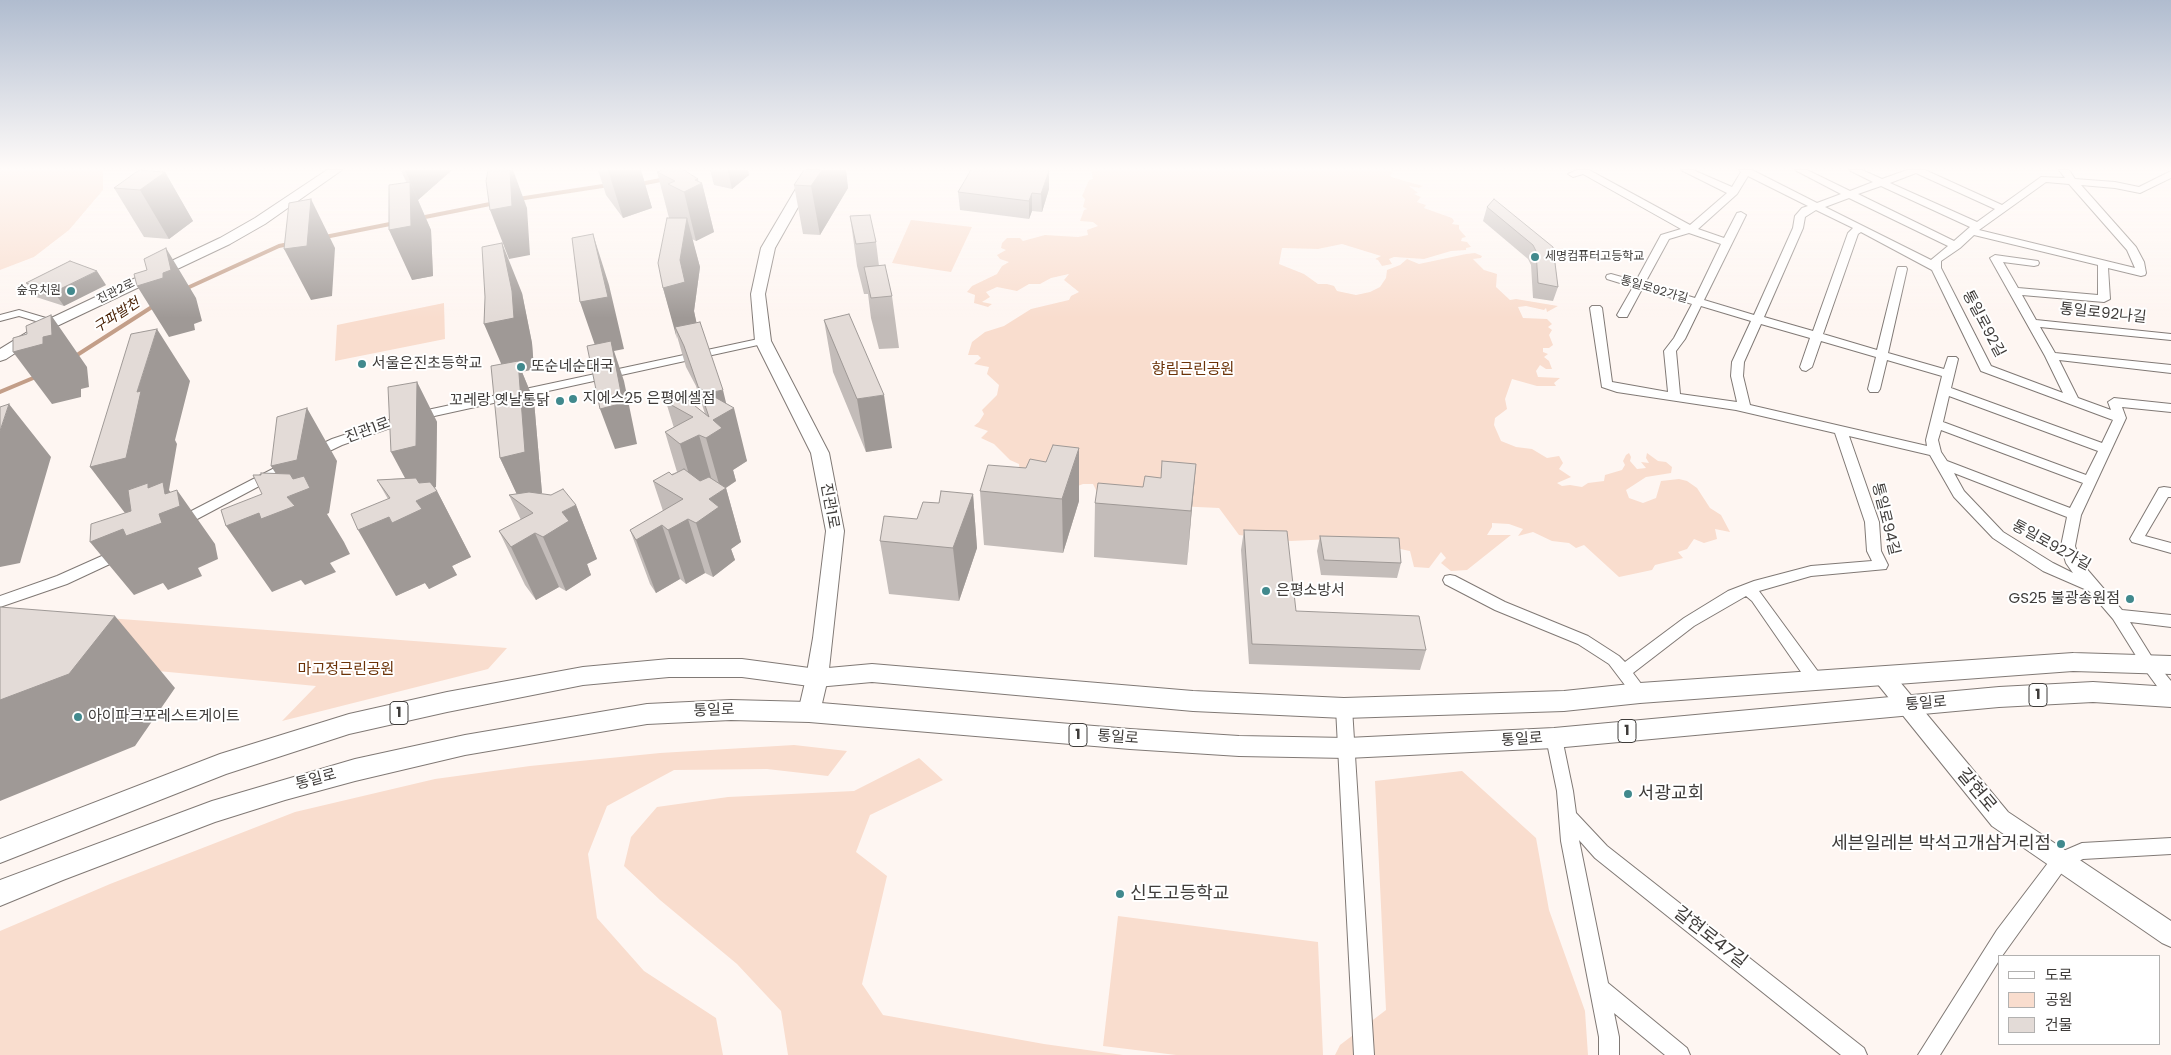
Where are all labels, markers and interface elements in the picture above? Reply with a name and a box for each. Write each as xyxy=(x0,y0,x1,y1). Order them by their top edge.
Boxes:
place label: 세명컴퓨터고등학교 xyxy=(1545,250,1644,264)
marker: 세명컴퓨터고등학교 xyxy=(1529,251,1541,263)
street label: 통일로92가길 xyxy=(1619,273,1689,307)
street label: 진관2로 xyxy=(95,277,137,307)
place label: 숲유치원 xyxy=(17,284,61,298)
marker: 숲유치원 xyxy=(65,285,77,297)
street label: 통일로92길 xyxy=(1958,287,2008,361)
water label: 구파발천 xyxy=(91,295,143,337)
street label: 통일로92나길 xyxy=(2059,300,2147,328)
place label: 서울은진초등학교 xyxy=(372,355,482,373)
marker: 서울은진초등학교 xyxy=(356,358,368,370)
place label: 또순네순대국 xyxy=(531,358,614,376)
marker: 또순네순대국 xyxy=(515,361,527,373)
park label: 향림근린공원 xyxy=(1152,361,1234,379)
place label: 지에스25 은평에셀점 xyxy=(583,390,715,408)
place label: 꼬레랑 옛날통닭 xyxy=(449,392,550,410)
marker: 지에스25 은평에셀점 xyxy=(567,393,579,405)
marker: 꼬레랑 옛날통닭 xyxy=(554,395,566,407)
street label: 진관1로 xyxy=(343,415,393,447)
street label: 통일로94길 xyxy=(1867,481,1903,557)
street label: 진관1로 xyxy=(816,482,842,530)
street label: 통일로92가길 xyxy=(2009,517,2093,575)
place label: 은평소방서 xyxy=(1276,582,1345,600)
marker: 은평소방서 xyxy=(1260,585,1272,597)
place label: GS25 불광송원점 xyxy=(2008,590,2120,608)
marker: GS25 불광송원점 xyxy=(2124,593,2136,605)
park label: 마고정근린공원 xyxy=(298,661,394,679)
road number: 1 xyxy=(2029,684,2047,706)
street label: 통일로 xyxy=(1905,693,1947,715)
road number: 1 xyxy=(390,701,408,724)
street label: 통일로 xyxy=(693,701,735,721)
place label: 아이파크포레스트게이트 xyxy=(88,708,240,726)
marker: 아이파크포레스트게이트 xyxy=(72,711,84,723)
road number: 1 xyxy=(1618,719,1636,742)
road number: 1 xyxy=(1069,724,1087,746)
street label: 통일로 xyxy=(1097,728,1139,748)
street label: 통일로 xyxy=(1501,730,1543,750)
street label: 갈현로 xyxy=(1952,765,2000,817)
street label: 통일로 xyxy=(294,766,338,794)
place label: 서광교회 xyxy=(1638,783,1704,805)
marker: 서광교회 xyxy=(1622,788,1634,800)
place label: 세븐일레븐 박석고개삼거리점 xyxy=(1831,833,2051,855)
marker: 세븐일레븐 박석고개삼거리점 xyxy=(2055,838,2067,850)
place label: 신도고등학교 xyxy=(1130,883,1229,905)
marker: 신도고등학교 xyxy=(1114,888,1126,900)
street label: 갈현로47길 xyxy=(1669,903,1751,973)
legend xyxy=(1998,955,2161,1045)
text: 도로 xyxy=(2045,964,2073,985)
text: 공원 xyxy=(2045,989,2073,1010)
text: 건물 xyxy=(2045,1014,2073,1035)

